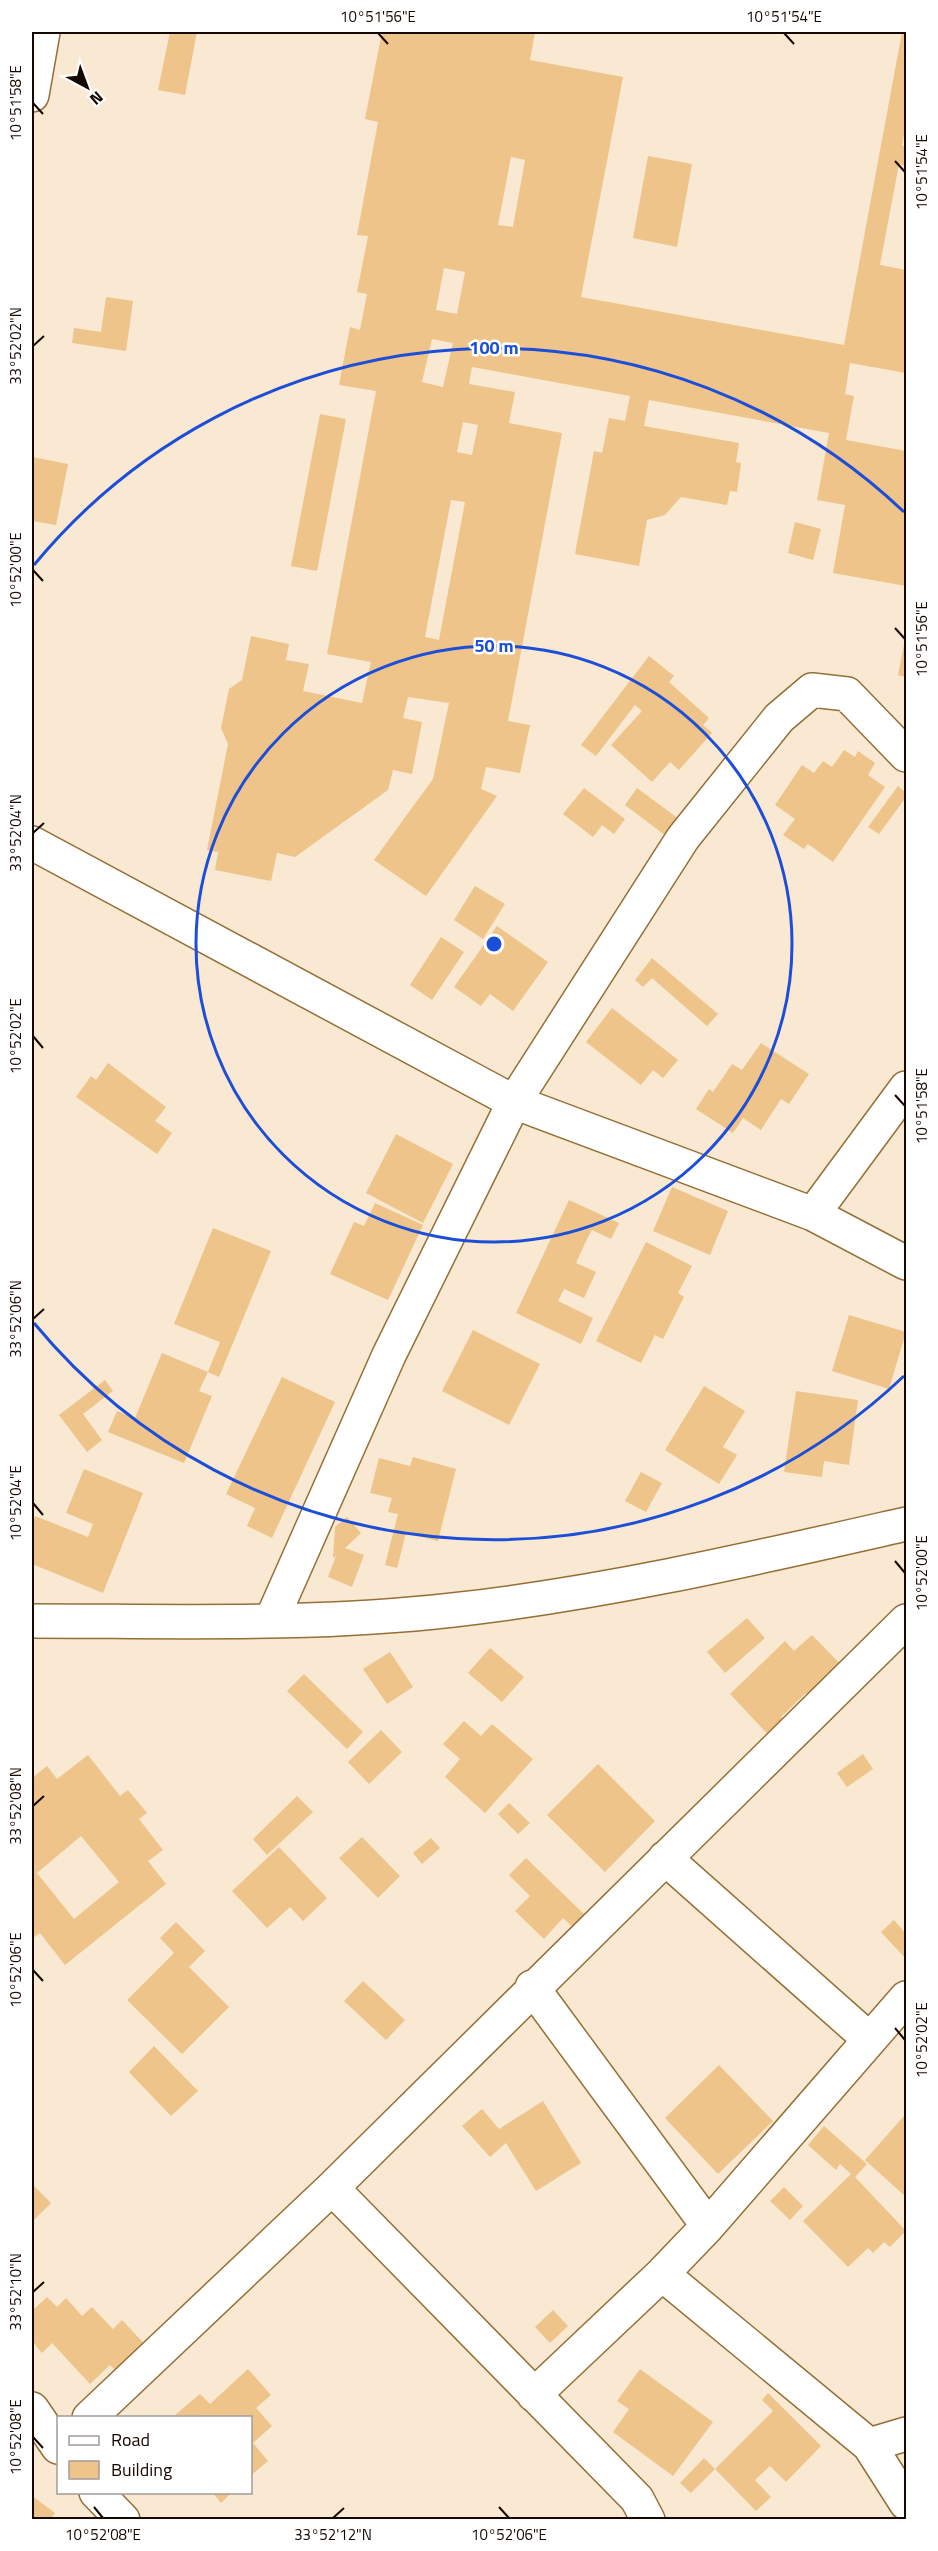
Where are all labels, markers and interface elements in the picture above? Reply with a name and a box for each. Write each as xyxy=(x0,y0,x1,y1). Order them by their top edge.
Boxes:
text: 10°51'56"E xyxy=(340,5,416,28)
text: 10°51'54"E xyxy=(746,5,822,28)
north arrow xyxy=(57,57,117,117)
text: 10°51'58"E xyxy=(4,65,27,141)
text: N xyxy=(85,86,109,111)
text: 10°51'54"E xyxy=(910,134,933,210)
text: 33°52'02"N xyxy=(4,307,27,385)
text: 100 m xyxy=(469,334,519,361)
text: 10°52'00"E xyxy=(4,532,27,608)
text: 10°51'56"E xyxy=(910,601,933,677)
text: 50 m xyxy=(474,632,514,659)
text: 33°52'04"N xyxy=(4,794,27,872)
centre of rings xyxy=(484,934,504,954)
text: 10°52'02"E xyxy=(4,998,27,1074)
text: 10°51'58"E xyxy=(910,1068,933,1144)
text: 33°52'06"N xyxy=(4,1280,27,1358)
text: 10°52'04"E xyxy=(4,1465,27,1541)
text: 10°52'00"E xyxy=(910,1535,933,1611)
text: 33°52'08"N xyxy=(4,1767,27,1845)
text: 10°52'06"E xyxy=(4,1932,27,2008)
text: 10°52'02"E xyxy=(910,2002,933,2078)
text: 33°52'10"N xyxy=(4,2253,27,2331)
text: 10°52'08"E xyxy=(4,2399,27,2475)
legend xyxy=(57,2416,252,2494)
text: Road xyxy=(111,2426,150,2453)
text: Building xyxy=(111,2456,172,2483)
text: 10°52'08"E xyxy=(65,2523,141,2546)
text: 33°52'12"N xyxy=(294,2523,372,2546)
text: 10°52'06"E xyxy=(471,2523,547,2546)

